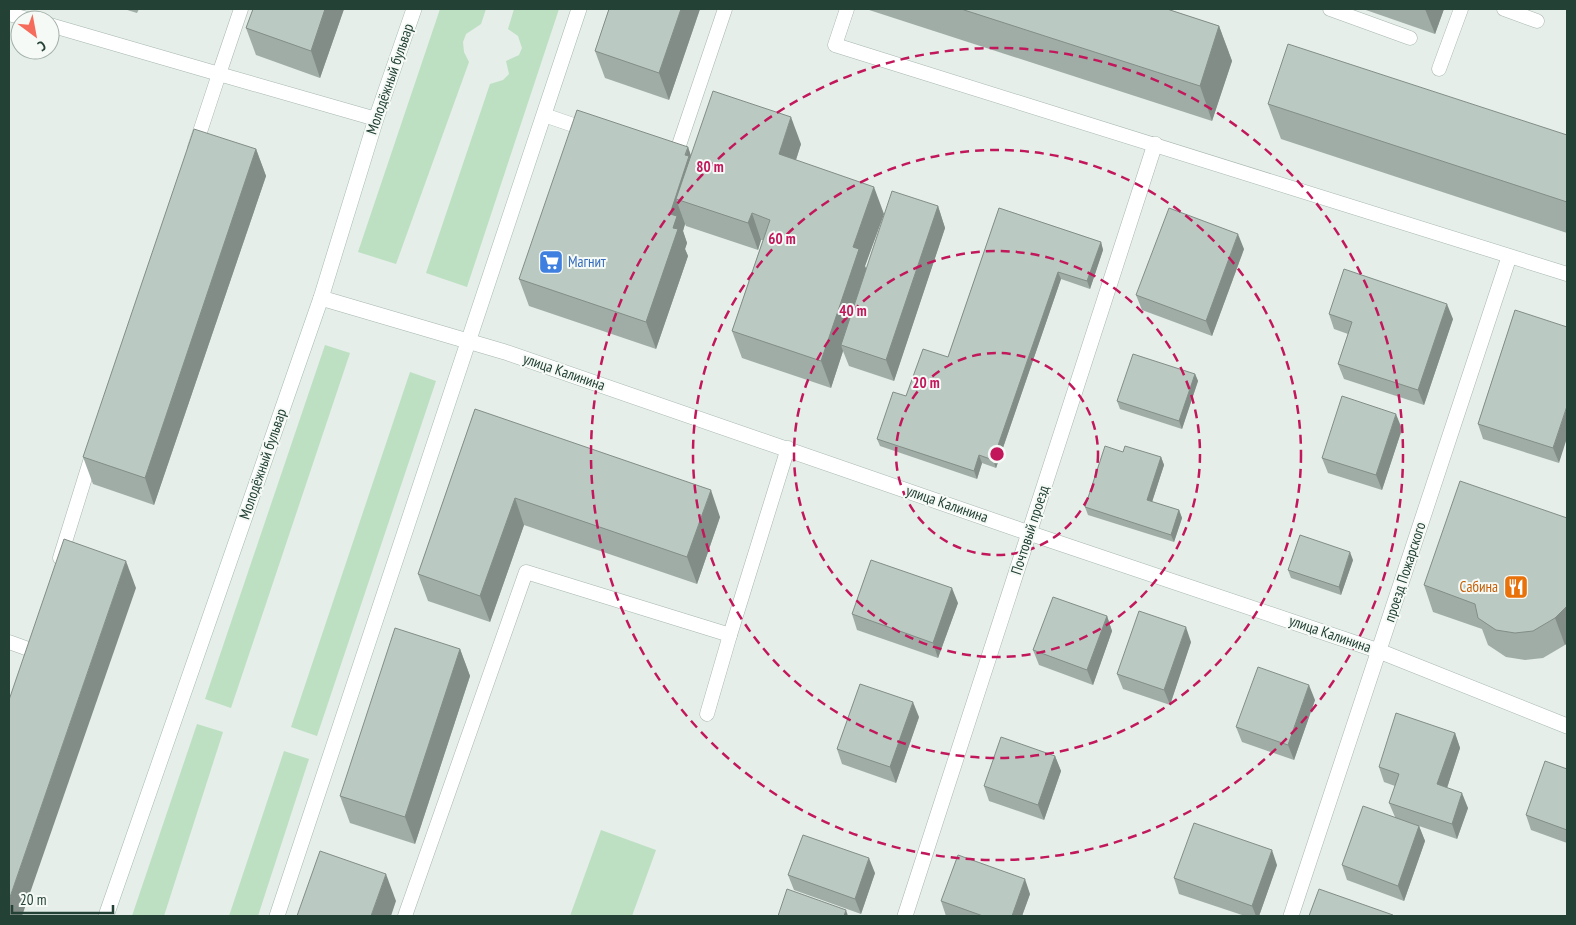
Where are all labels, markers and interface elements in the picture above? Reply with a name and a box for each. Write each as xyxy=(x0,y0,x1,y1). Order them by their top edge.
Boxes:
north arrow xyxy=(10,10,60,60)
street label: Молодёжный бульвар xyxy=(362,21,417,137)
text: С xyxy=(34,37,49,56)
text: 80 m xyxy=(696,157,724,176)
text: 60 m xyxy=(768,229,796,248)
supermarket icon: Магнит xyxy=(538,249,564,275)
place label: Магнит xyxy=(568,252,606,271)
text: 40 m xyxy=(839,301,867,320)
street label: улица Калинина xyxy=(521,349,608,394)
text: 20 m xyxy=(912,373,940,392)
street label: Молодёжный бульвар xyxy=(235,406,290,522)
centre of rings xyxy=(988,445,1006,463)
street label: улица Калинина xyxy=(904,481,991,526)
street label: Почтовый проезд xyxy=(1006,482,1053,577)
street label: проезд Пожарского xyxy=(1379,520,1430,624)
restaurant icon: Сабина xyxy=(1503,574,1529,600)
place label: Сабина xyxy=(1460,577,1498,596)
street label: улица Калинина xyxy=(1287,611,1374,656)
scale bar xyxy=(12,882,114,914)
text: 20 m xyxy=(20,890,46,909)

